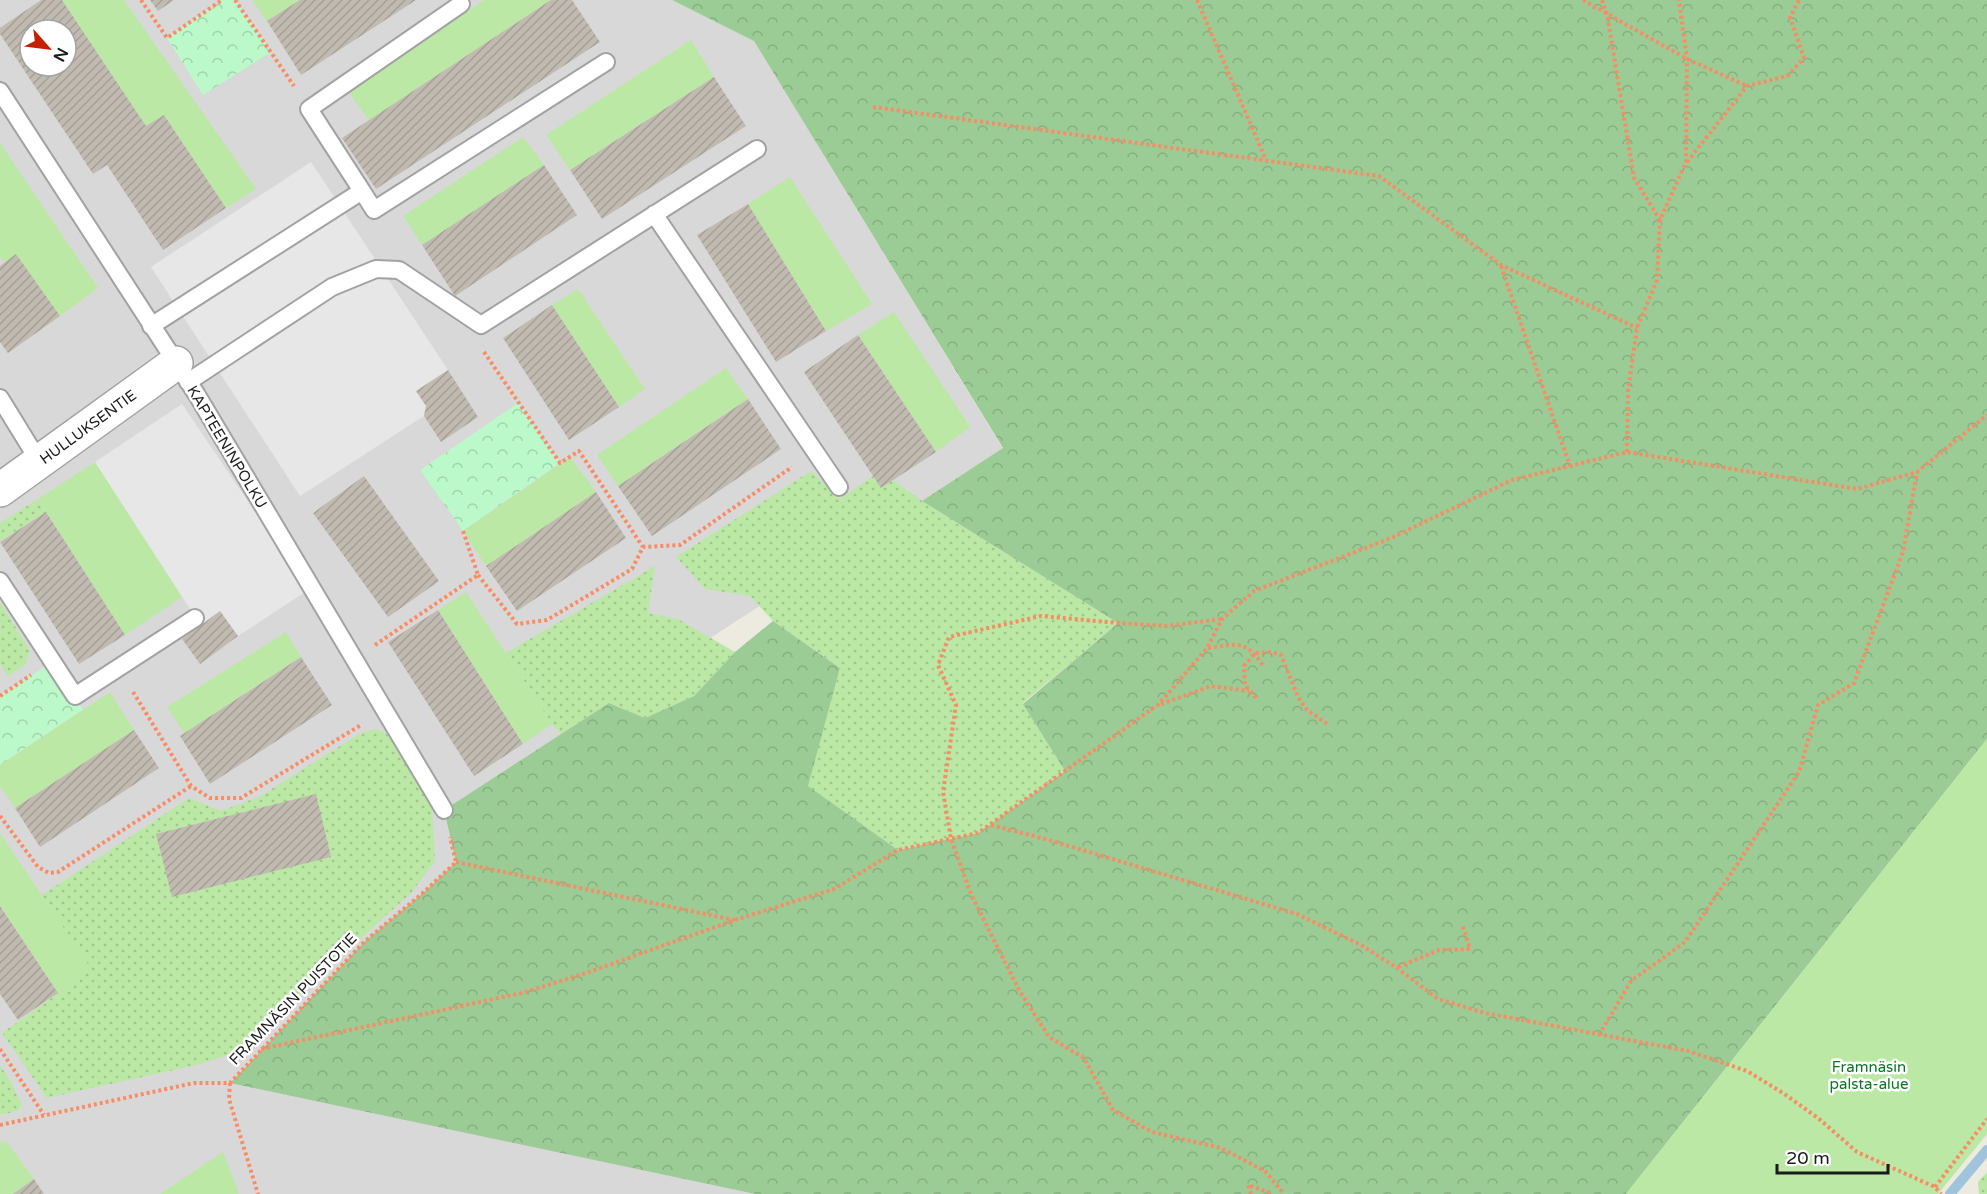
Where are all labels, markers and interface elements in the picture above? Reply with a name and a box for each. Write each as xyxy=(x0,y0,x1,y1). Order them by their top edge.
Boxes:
north arrow xyxy=(18,18,78,78)
text: N xyxy=(49,44,72,65)
street label: KAPTEENINPOLKU xyxy=(183,382,271,512)
street label: HULLUKSENTIE xyxy=(36,386,140,468)
street label: FRAMNÄSIN PUISTOTIE xyxy=(225,929,361,1069)
park label: Framnäsin palsta-alue xyxy=(1830,1058,1908,1093)
scale bar xyxy=(1777,1137,1888,1175)
text: 20 m xyxy=(1786,1147,1830,1169)

